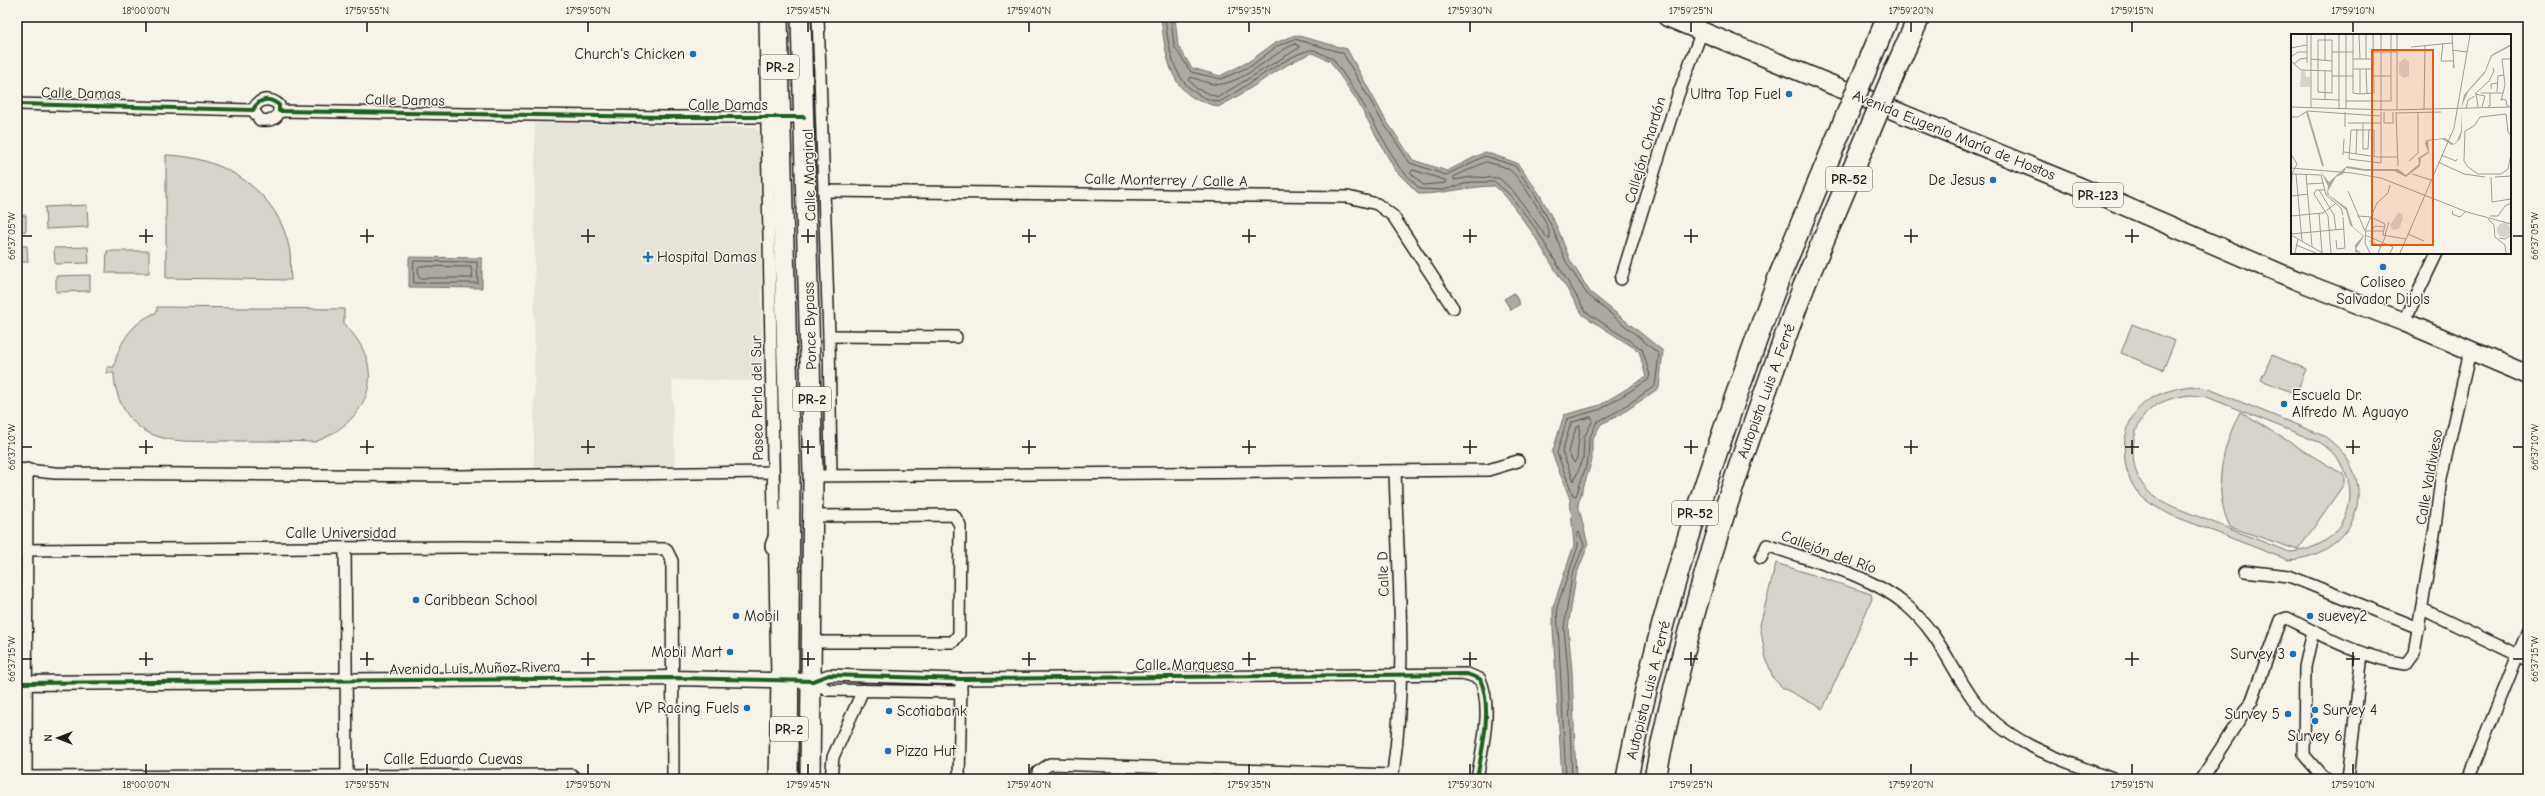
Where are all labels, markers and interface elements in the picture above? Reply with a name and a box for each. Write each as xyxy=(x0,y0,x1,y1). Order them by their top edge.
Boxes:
text: 18°00'00"N xyxy=(122,5,170,17)
text: 17°59'55"N xyxy=(345,5,389,17)
text: 17°59'50"N xyxy=(566,5,610,17)
text: 17°59'45"N xyxy=(786,5,830,17)
text: 17°59'40"N xyxy=(1007,5,1051,17)
text: 17°59'35"N xyxy=(1227,5,1271,17)
text: 17°59'30"N xyxy=(1448,5,1492,17)
text: 17°59'25"N xyxy=(1669,5,1713,17)
text: 17°59'20"N xyxy=(1889,5,1933,17)
text: 17°59'15"N xyxy=(2111,5,2153,17)
text: 17°59'10"N xyxy=(2331,5,2375,17)
inset map xyxy=(2291,34,2511,254)
place label: Church's Chicken xyxy=(574,45,685,63)
marker: Church's Chicken xyxy=(688,49,698,59)
road number: PR-2 xyxy=(761,55,799,79)
street label: Calle Damas xyxy=(41,83,121,103)
place label: Ultra Top Fuel xyxy=(1690,85,1781,103)
street label: Avenida Eugenio María de Hostos xyxy=(1850,86,2058,184)
marker: Ultra Top Fuel xyxy=(1784,89,1794,99)
street label: Calle Damas xyxy=(365,90,445,110)
street label: Callejón Chardón xyxy=(1620,95,1670,205)
street label: Calle Damas xyxy=(688,96,768,114)
street label: Calle Marginal xyxy=(798,128,820,222)
road number: PR-52 xyxy=(1826,167,1872,191)
street label: Calle Monterrey / Calle A xyxy=(1084,170,1248,190)
place label: De Jesus xyxy=(1929,171,1985,189)
marker: De Jesus xyxy=(1988,175,1998,185)
road number: PR-123 xyxy=(2073,183,2123,207)
text: 66°37'05"W xyxy=(6,212,18,260)
text: 66°37'05"W xyxy=(2529,212,2541,260)
place label: Hospital Damas xyxy=(657,248,757,266)
marker: Hospital Damas xyxy=(642,251,654,263)
marker: Coliseo Salvador Dijols xyxy=(2378,262,2388,272)
place label: Coliseo Salvador Dijols xyxy=(2336,273,2430,308)
street label: Ponce Bypass xyxy=(799,282,821,370)
street label: Autopista Luis A. Ferré xyxy=(1733,321,1799,461)
street label: Paseo Perla del Sur xyxy=(747,335,767,461)
place label: Escuela Dr. Alfredo M. Aguayo xyxy=(2292,386,2409,421)
road number: PR-2 xyxy=(793,387,831,411)
marker: Escuela Dr. Alfredo M. Aguayo xyxy=(2279,399,2289,409)
text: 66°37'10"W xyxy=(6,423,18,470)
text: 66°37'10"W xyxy=(2529,423,2541,470)
street label: Calle Valdivieso xyxy=(2412,428,2446,526)
road number: PR-52 xyxy=(1672,501,1718,525)
street label: Calle Universidad xyxy=(286,524,396,542)
street label: Callejón del Río xyxy=(1779,526,1879,578)
street label: Calle D xyxy=(1373,551,1393,597)
place label: Caribbean School xyxy=(424,591,538,609)
marker: Caribbean School xyxy=(411,595,421,605)
place label: Mobil xyxy=(744,607,779,625)
place label: suevey2 xyxy=(2318,607,2367,625)
marker: Mobil xyxy=(731,611,741,621)
marker: suevey2 xyxy=(2305,611,2315,621)
street label: Autopista Luis A. Ferré xyxy=(1622,618,1674,761)
text: 66°37'15"W xyxy=(6,636,18,682)
text: 66°37'15"W xyxy=(2529,636,2541,682)
place label: Mobil Mart xyxy=(651,643,723,661)
place label: Survey 3 xyxy=(2230,645,2285,663)
marker: Mobil Mart xyxy=(725,647,735,657)
marker: Survey 3 xyxy=(2288,649,2298,659)
street label: Calle Marquesa xyxy=(1136,656,1234,674)
street label: Avenida Luis Muñoz Rivera xyxy=(389,658,561,678)
place label: VP Racing Fuels xyxy=(636,699,739,717)
place label: Survey 4 xyxy=(2323,701,2377,719)
place label: Scotiabank xyxy=(897,702,968,720)
marker: VP Racing Fuels xyxy=(742,703,752,713)
place label: Survey 5 xyxy=(2225,705,2280,723)
marker: Survey 4 xyxy=(2310,705,2320,715)
marker: Scotiabank xyxy=(884,706,894,716)
marker: Survey 5 xyxy=(2283,709,2293,719)
marker: Survey 6 xyxy=(2310,716,2320,726)
road number: PR-2 xyxy=(770,717,808,741)
north arrow xyxy=(38,718,78,758)
place label: Survey 6 xyxy=(2287,727,2343,745)
text: N xyxy=(42,734,55,742)
place label: Pizza Hut xyxy=(896,742,957,760)
marker: Pizza Hut xyxy=(883,746,893,756)
street label: Calle Eduardo Cuevas xyxy=(383,750,523,768)
text: 18°00'00"N xyxy=(122,779,170,791)
text: 17°59'55"N xyxy=(345,779,389,791)
text: 17°59'50"N xyxy=(566,779,610,791)
text: 17°59'45"N xyxy=(786,779,830,791)
text: 17°59'40"N xyxy=(1007,779,1051,791)
text: 17°59'35"N xyxy=(1227,779,1271,791)
text: 17°59'30"N xyxy=(1448,779,1492,791)
text: 17°59'25"N xyxy=(1669,779,1713,791)
text: 17°59'20"N xyxy=(1889,779,1933,791)
text: 17°59'15"N xyxy=(2111,779,2153,791)
text: 17°59'10"N xyxy=(2331,779,2375,791)

